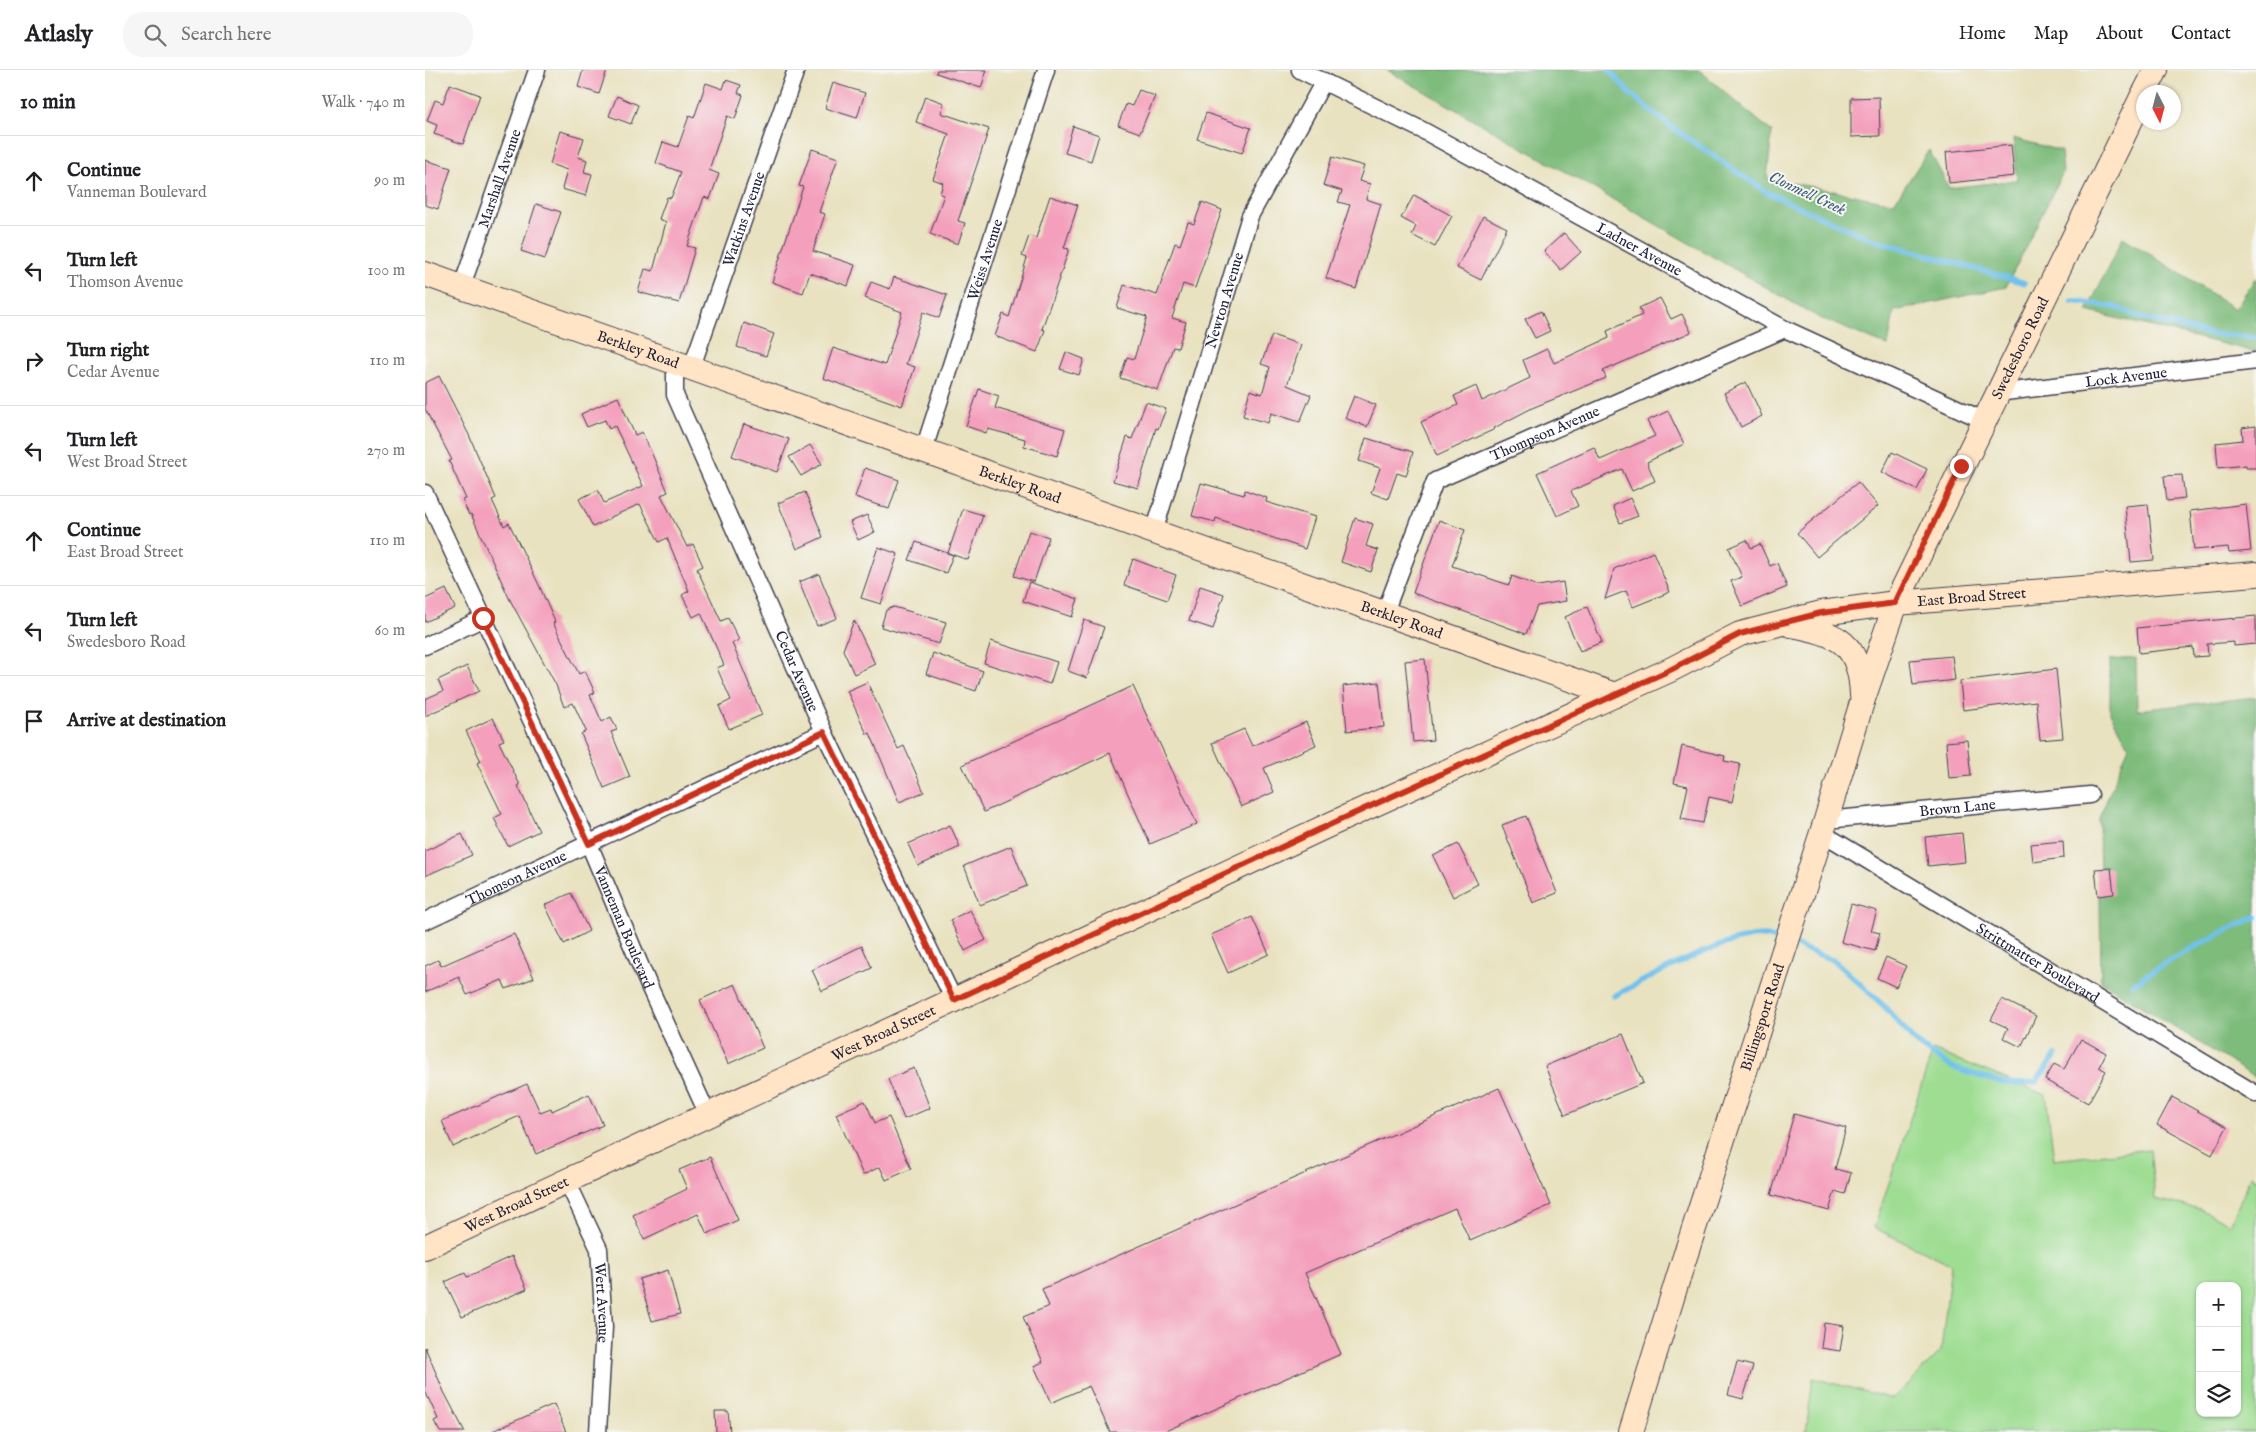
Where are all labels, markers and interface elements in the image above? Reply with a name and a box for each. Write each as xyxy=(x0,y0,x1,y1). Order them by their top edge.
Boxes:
search box xyxy=(123,12,473,57)
text: Atlasly xyxy=(25,19,93,50)
icon: search xyxy=(141,21,169,49)
text: Search here xyxy=(181,23,271,47)
text: Home xyxy=(1959,23,2006,46)
text: Map xyxy=(2034,23,2068,46)
text: About xyxy=(2096,23,2143,46)
text: Contact xyxy=(2171,23,2231,46)
north arrow xyxy=(2136,85,2181,130)
text: 10 min xyxy=(20,89,76,116)
text: Walk · 740 m xyxy=(321,93,405,113)
street label: Marshall Avenue xyxy=(473,126,525,230)
text: Continue xyxy=(67,159,141,183)
icon: ahead xyxy=(20,167,48,195)
water label: Clonmell Creek xyxy=(1765,168,1849,221)
street label: Watkins Avenue xyxy=(718,169,769,269)
text: 90 m xyxy=(374,171,405,191)
text: Vanneman Boulevard xyxy=(67,183,207,203)
street label: Weiss Avenue xyxy=(963,216,1007,303)
street label: Ladner Avenue xyxy=(1593,218,1686,280)
text: Turn left xyxy=(67,249,138,273)
street label: Newton Avenue xyxy=(1201,250,1248,351)
icon: left xyxy=(20,257,48,285)
text: 100 m xyxy=(368,261,405,281)
text: Thomson Avenue xyxy=(67,273,183,293)
street label: Swedesboro Road xyxy=(1987,293,2053,402)
street label: Berkley Road xyxy=(594,326,683,373)
text: Turn right xyxy=(67,339,149,363)
icon: right xyxy=(20,347,48,375)
text: 110 m xyxy=(369,351,405,371)
text: Cedar Avenue xyxy=(67,363,159,383)
street label: Lock Avenue xyxy=(2084,363,2168,392)
street label: Thompson Avenue xyxy=(1487,401,1603,465)
text: Turn left xyxy=(67,429,138,453)
icon: left xyxy=(20,437,48,465)
text: 270 m xyxy=(366,441,405,461)
text: West Broad Street xyxy=(67,453,187,473)
route end xyxy=(1950,455,1973,478)
street label: Berkley Road xyxy=(976,461,1064,508)
text: Continue xyxy=(67,519,141,543)
icon: ahead xyxy=(20,527,48,555)
text: 110 m xyxy=(369,531,405,551)
text: East Broad Street xyxy=(67,543,183,563)
street label: East Broad Street xyxy=(1916,583,2027,611)
street label: Berkley Road xyxy=(1358,596,1446,643)
route start xyxy=(472,607,495,630)
text: Turn left xyxy=(67,609,138,633)
icon: left xyxy=(20,617,48,645)
text: 60 m xyxy=(375,621,405,641)
street label: Cedar Avenue xyxy=(771,628,823,715)
text: Swedesboro Road xyxy=(67,633,186,653)
icon: arrive xyxy=(20,707,48,735)
text: Arrive at destination xyxy=(67,709,226,733)
street label: Brown Lane xyxy=(1918,794,1997,821)
street label: Thomson Avenue xyxy=(463,846,570,910)
street label: Vanneman Boulevard xyxy=(590,863,659,992)
street label: Strittmatter Boulevard xyxy=(1973,919,2104,1008)
street label: Billingsport Road xyxy=(1736,960,1789,1073)
street label: West Broad Street xyxy=(828,1000,939,1065)
street label: West Broad Street xyxy=(461,1172,572,1237)
street label: Wert Avenue xyxy=(590,1262,614,1343)
map controls xyxy=(2196,1282,2241,1417)
button: + xyxy=(2196,1282,2241,1327)
button: − xyxy=(2196,1327,2241,1372)
button: layers xyxy=(2196,1372,2241,1417)

